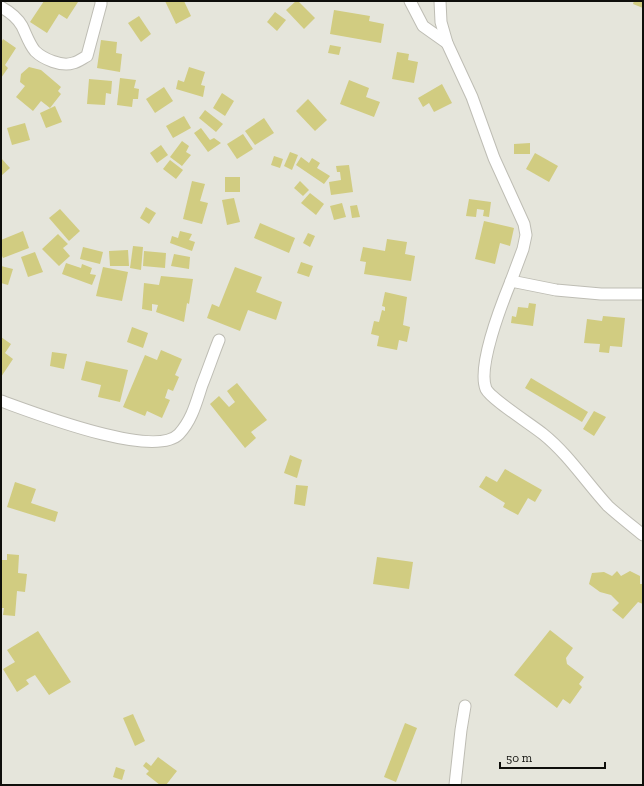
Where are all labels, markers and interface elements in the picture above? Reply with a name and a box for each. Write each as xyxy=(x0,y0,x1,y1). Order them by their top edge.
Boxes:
scale bar xyxy=(500,744,605,770)
text: 50 m xyxy=(506,751,533,765)

